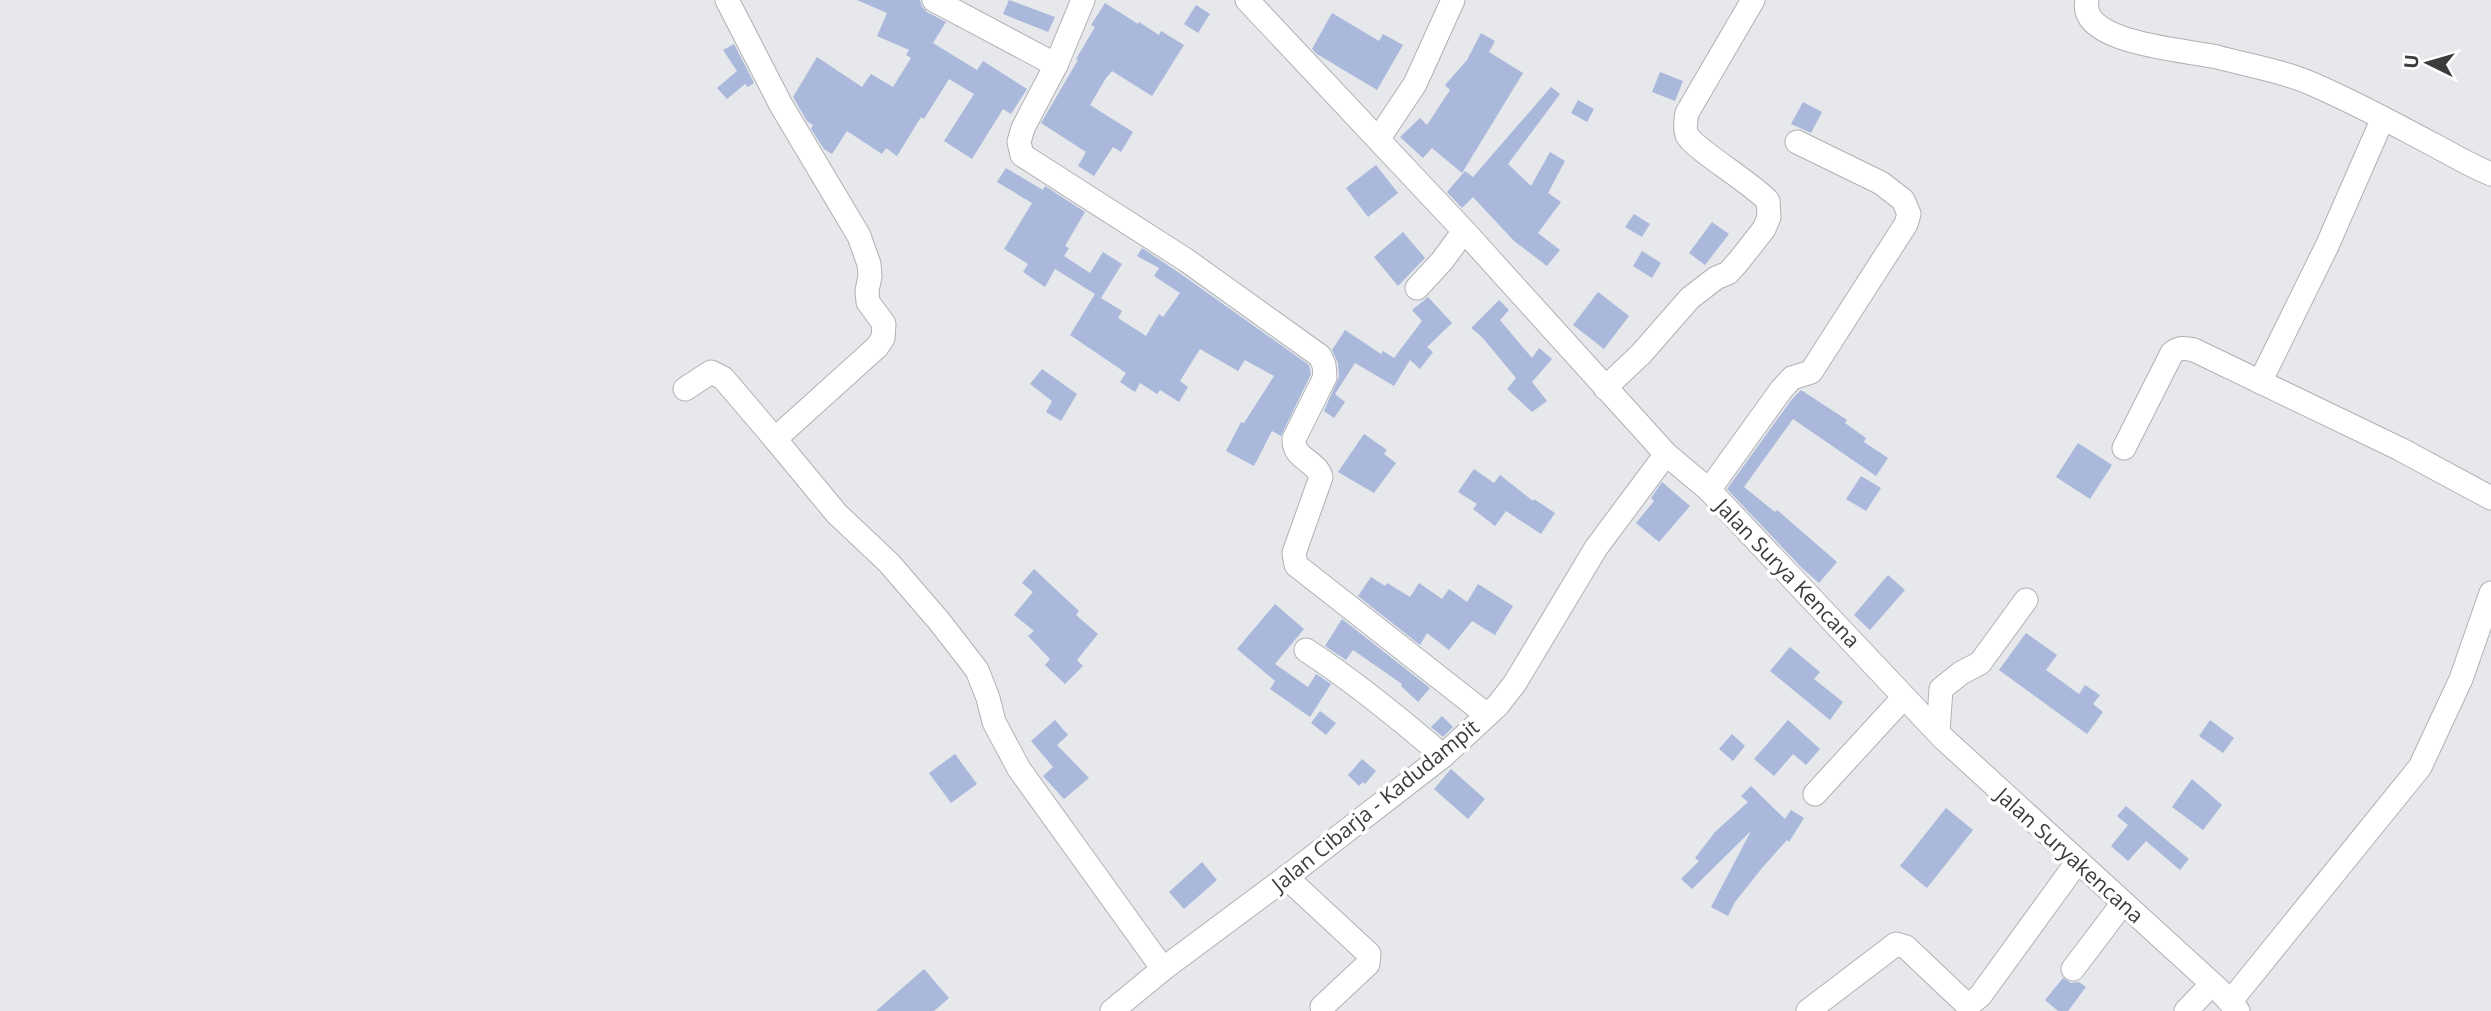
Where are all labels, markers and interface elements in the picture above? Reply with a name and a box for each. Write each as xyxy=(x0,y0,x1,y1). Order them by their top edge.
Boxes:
north arrow xyxy=(2393,28,2463,98)
text: U xyxy=(2397,53,2425,70)
street label: Jalan Surya Kencana xyxy=(1708,491,1867,654)
street label: Jalan Cibarja - Kadudampit xyxy=(1264,713,1484,899)
street label: Jalan Suryakencana xyxy=(1989,780,2150,929)

